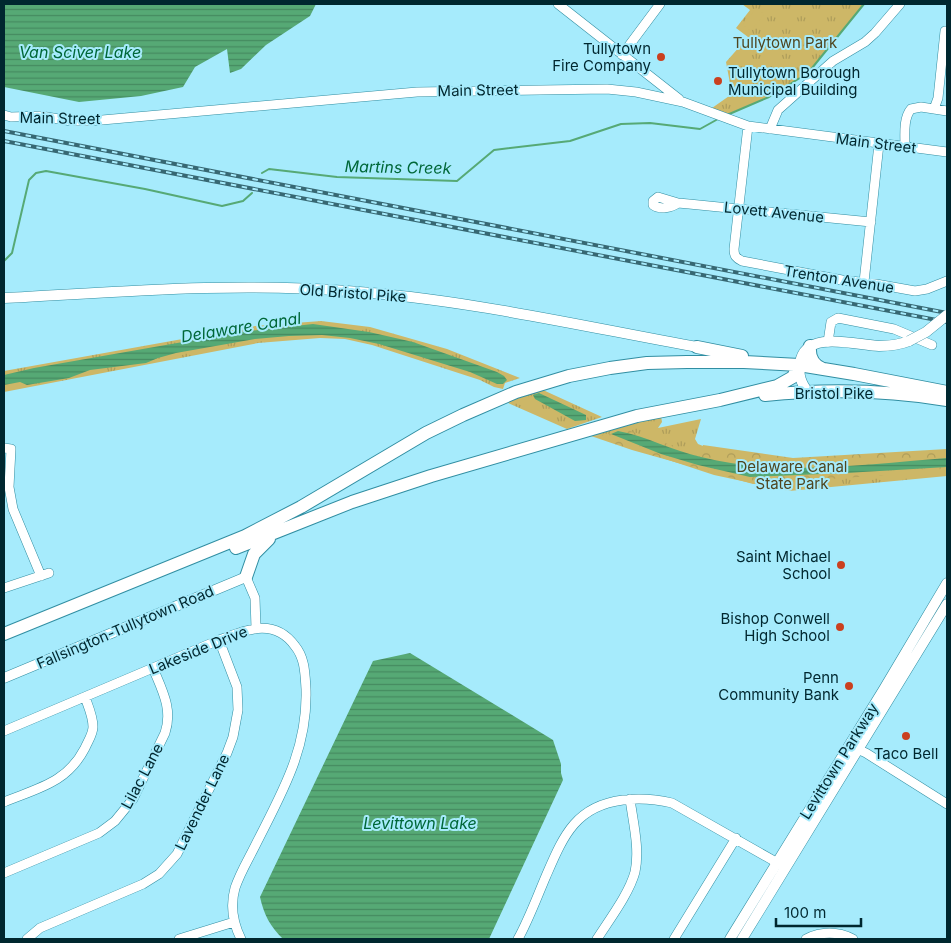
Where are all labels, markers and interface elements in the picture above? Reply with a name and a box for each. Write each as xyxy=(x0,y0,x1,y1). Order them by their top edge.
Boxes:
park label: Tullytown Park xyxy=(733,33,838,52)
place label: Tullytown Fire Company xyxy=(552,39,652,75)
water label: Van Sciver Lake xyxy=(19,42,141,62)
marker: Tullytown Fire Company xyxy=(655,51,667,63)
place label: Tullytown Borough Municipal Building xyxy=(728,63,860,99)
marker: Tullytown Borough Municipal Building xyxy=(712,75,724,87)
street label: Main Street xyxy=(437,80,519,100)
street label: Main Street xyxy=(19,108,101,128)
street label: Main Street xyxy=(835,129,917,157)
water label: Martins Creek xyxy=(344,156,452,178)
street label: Lovett Avenue xyxy=(723,197,825,227)
street label: Trenton Avenue xyxy=(783,261,895,297)
street label: Old Bristol Pike xyxy=(299,280,407,306)
water label: Delaware Canal xyxy=(180,308,303,346)
street label: Bristol Pike xyxy=(795,384,873,403)
park label: Delaware Canal State Park xyxy=(737,457,847,493)
place label: Saint Michael School xyxy=(736,547,831,583)
marker: Saint Michael School xyxy=(835,559,847,571)
street label: Fallsington-Tullytown Road xyxy=(34,581,216,673)
place label: Bishop Conwell High School xyxy=(721,609,830,645)
marker: Bishop Conwell High School xyxy=(834,621,846,633)
street label: Lakeside Drive xyxy=(146,622,250,678)
place label: Penn Community Bank xyxy=(718,668,840,704)
marker: Penn Community Bank xyxy=(843,680,855,692)
street label: Levittown Parkway xyxy=(796,699,883,823)
marker: Taco Bell xyxy=(900,730,912,742)
street label: Lilac Lane xyxy=(117,740,167,812)
place label: Taco Bell xyxy=(874,744,938,763)
street label: Lavender Lane xyxy=(171,751,233,853)
water label: Levittown Lake xyxy=(363,813,477,833)
scale bar xyxy=(776,896,861,928)
text: 100 m xyxy=(784,903,826,922)

